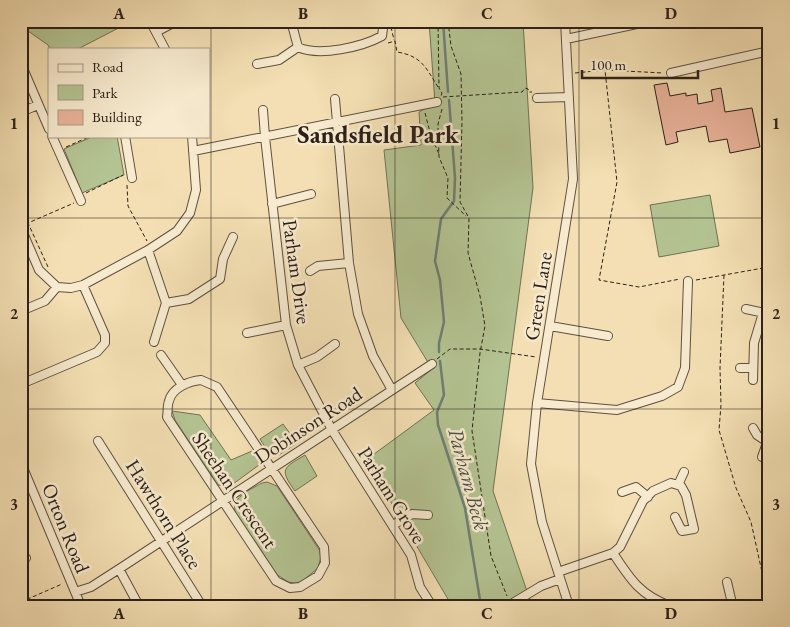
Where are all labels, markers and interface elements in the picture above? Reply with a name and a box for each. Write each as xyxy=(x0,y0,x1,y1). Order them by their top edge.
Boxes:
text: A xyxy=(112,3,125,24)
text: B xyxy=(298,3,308,24)
text: C xyxy=(481,3,493,24)
text: D xyxy=(665,3,677,24)
legend xyxy=(48,48,210,138)
scale bar xyxy=(582,48,699,80)
text: 100 m xyxy=(590,55,627,74)
text: Road xyxy=(92,57,124,76)
text: Park xyxy=(92,83,119,102)
text: Building xyxy=(92,107,142,126)
text: 1 xyxy=(10,113,18,134)
text: 1 xyxy=(772,113,780,134)
district label: Sandsfield Park xyxy=(297,118,459,150)
street label: Parham Drive xyxy=(277,218,317,326)
street label: Green Lane xyxy=(518,250,558,342)
text: 2 xyxy=(10,303,19,324)
text: 2 xyxy=(772,303,781,324)
street label: Dobinson Road xyxy=(249,380,368,470)
water label: Parham Beck xyxy=(442,425,496,533)
street label: Sheehan Crescent xyxy=(186,427,284,554)
street label: Parham Grove xyxy=(352,442,432,548)
street label: Hawthorn Place xyxy=(120,454,208,574)
street label: Orton Road xyxy=(36,479,96,578)
text: 3 xyxy=(10,494,18,515)
text: 3 xyxy=(772,494,780,515)
text: A xyxy=(112,603,125,624)
text: B xyxy=(298,603,308,624)
text: C xyxy=(481,603,493,624)
text: D xyxy=(665,603,677,624)

